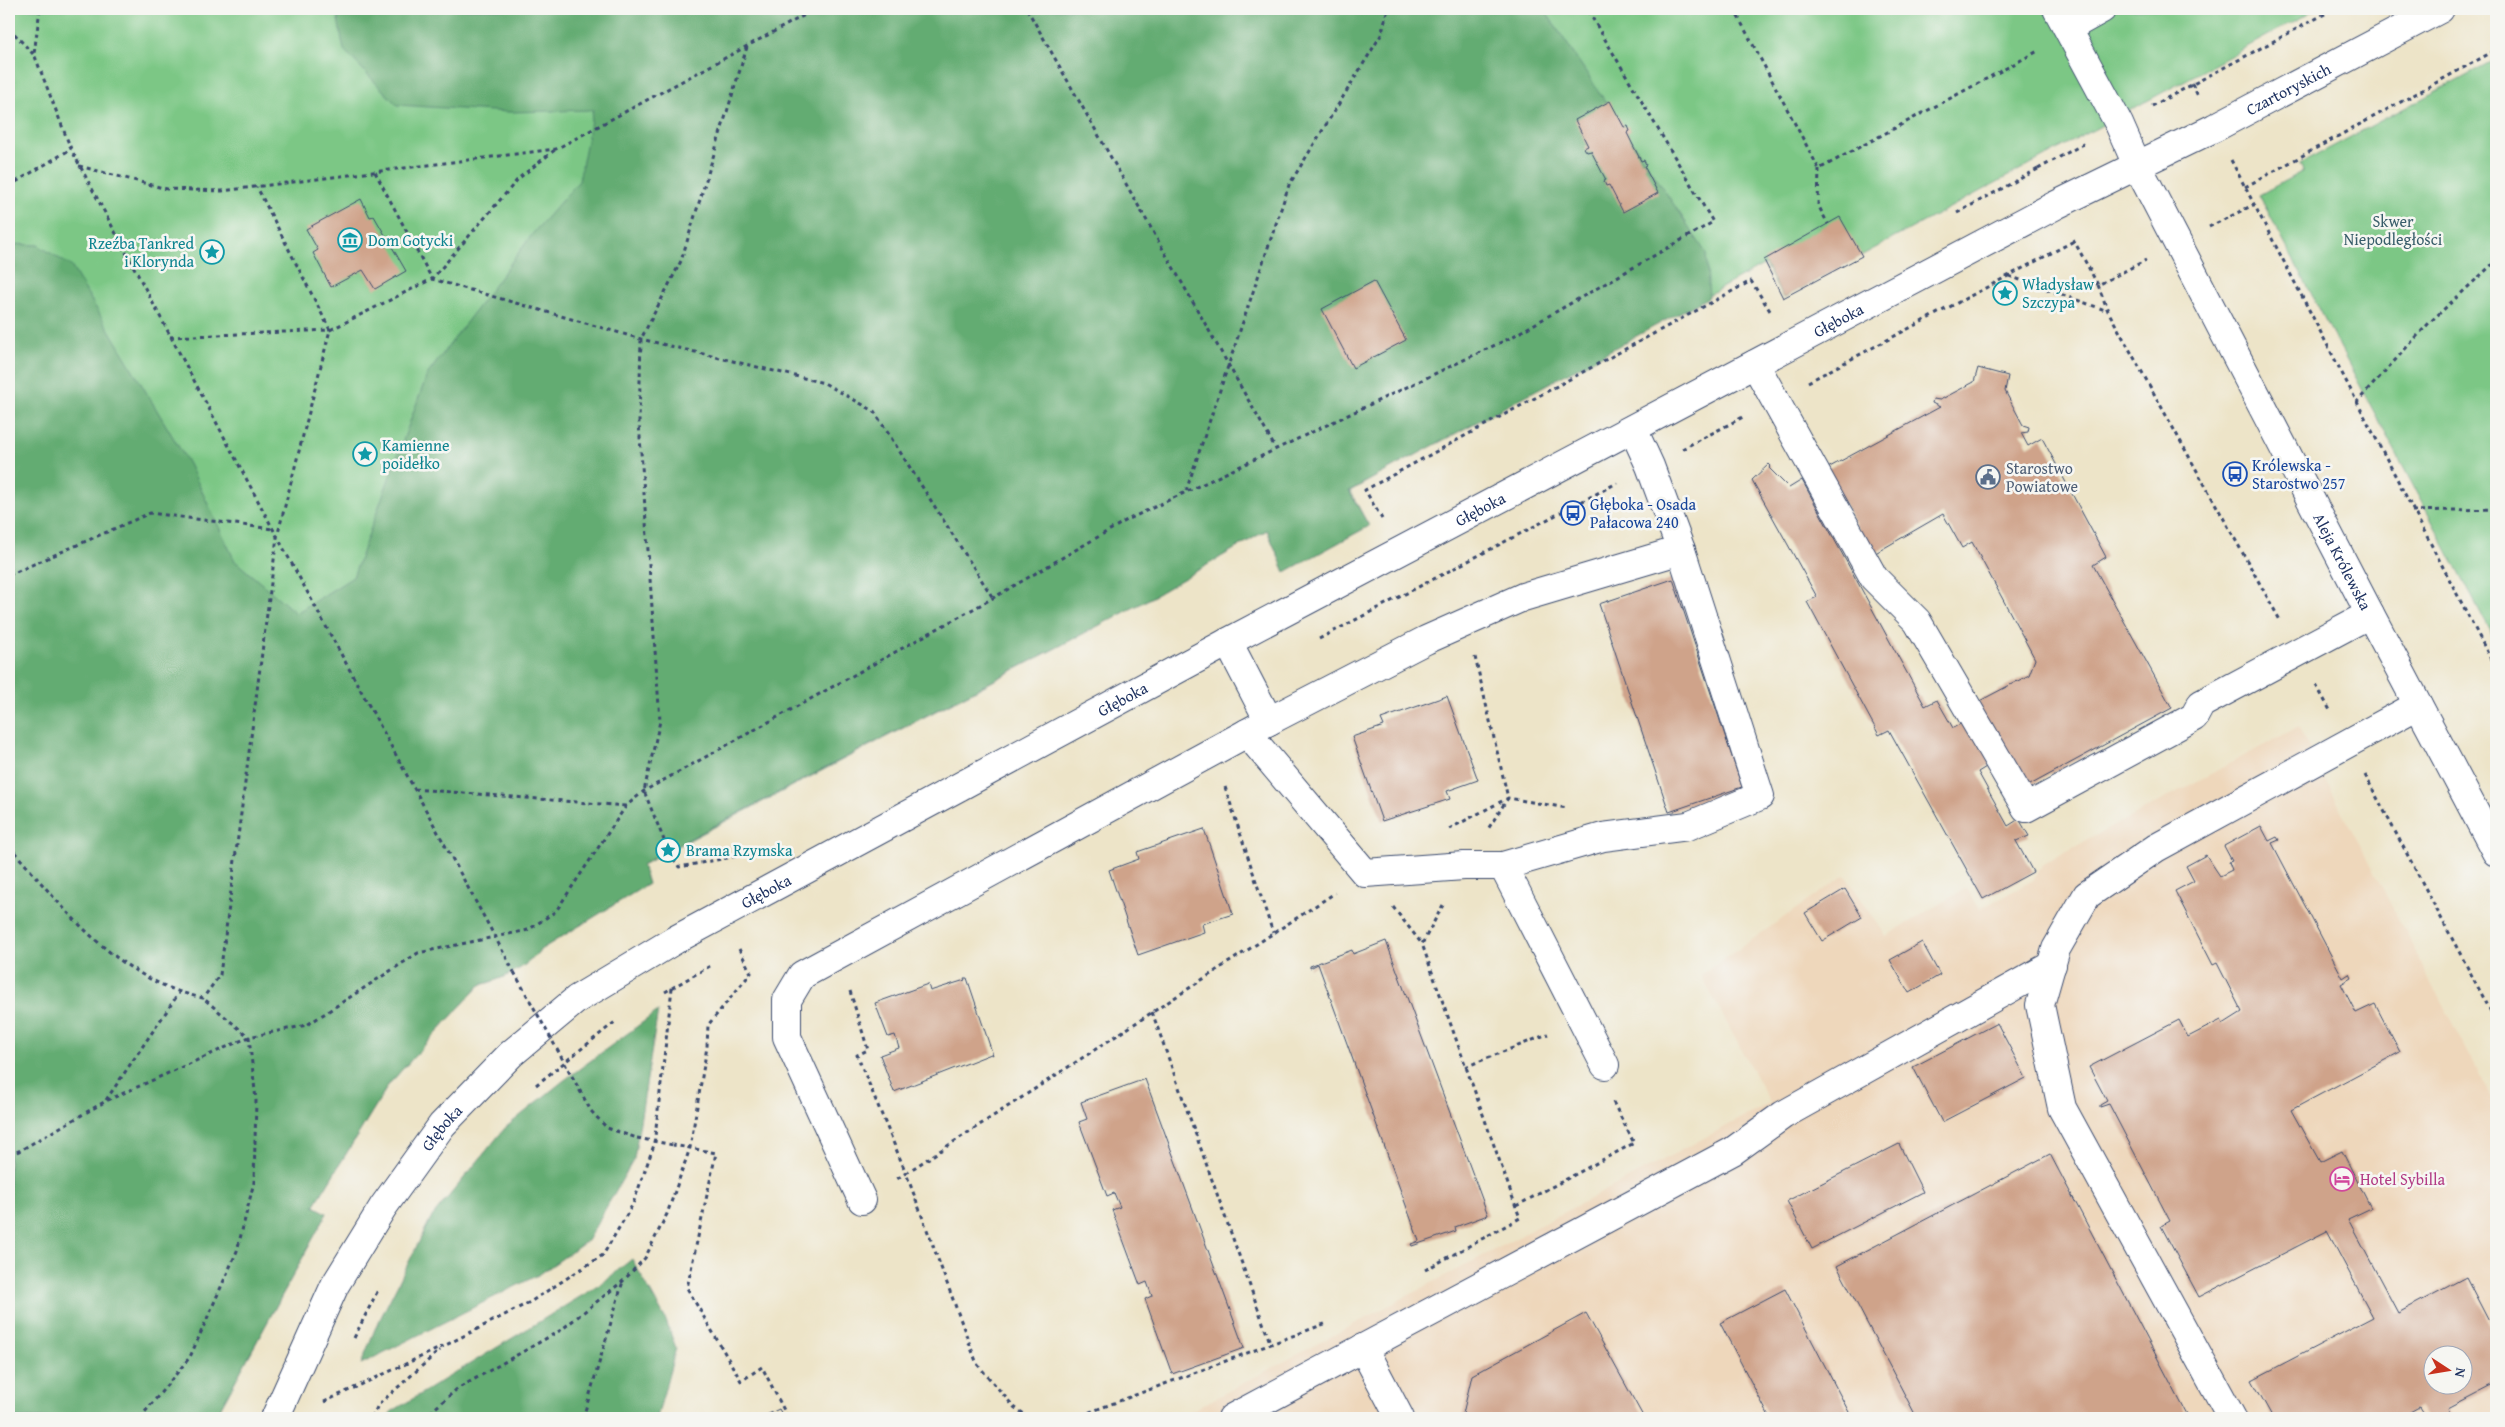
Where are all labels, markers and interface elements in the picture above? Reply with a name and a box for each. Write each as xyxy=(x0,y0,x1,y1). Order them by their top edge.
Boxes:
street label: Czartoryskich xyxy=(2242,57,2335,121)
park label: Skwer Niepodległości xyxy=(2344,209,2443,251)
museum icon: Dom Gotycki xyxy=(337,227,363,253)
place label: Dom Gotycki xyxy=(368,228,454,252)
place label: Rzeźba Tankred i Klorynda xyxy=(89,231,194,273)
place icon: Rzeźba Tankred i Klorynda xyxy=(199,239,225,265)
place label: Władysław Szczypa xyxy=(2022,272,2095,314)
place icon: Władysław Szczypa xyxy=(1992,280,2018,306)
street label: Głęboka xyxy=(1809,297,1868,343)
place label: Kamienne poidełko xyxy=(382,433,450,475)
place icon: Kamienne poidełko xyxy=(352,441,378,467)
place label: Królewska - Starostwo 257 xyxy=(2252,453,2346,495)
place label: Starostwo Powiatowe xyxy=(2006,456,2078,498)
bus stop icon: Królewska - Starostwo 257 xyxy=(2222,461,2248,487)
public building icon: Starostwo Powiatowe xyxy=(1975,464,2001,490)
street label: Głęboka xyxy=(1451,486,1510,532)
place label: Głęboka - Osada Pałacowa 240 xyxy=(1590,492,1696,534)
bus stop icon: Głęboka - Osada Pałacowa 240 xyxy=(1560,500,1586,526)
street label: Aleja Królewska xyxy=(2307,508,2378,615)
street label: Głęboka xyxy=(1093,675,1152,722)
place icon: Brama Rzymska xyxy=(655,837,681,863)
place label: Brama Rzymska xyxy=(686,838,793,862)
street label: Głęboka xyxy=(736,868,796,914)
street label: Głęboka xyxy=(415,1099,468,1156)
hotel icon: Hotel Sybilla xyxy=(2329,1166,2355,1192)
place label: Hotel Sybilla xyxy=(2360,1167,2445,1191)
north arrow xyxy=(2422,1344,2472,1394)
text: N xyxy=(2450,1366,2471,1380)

